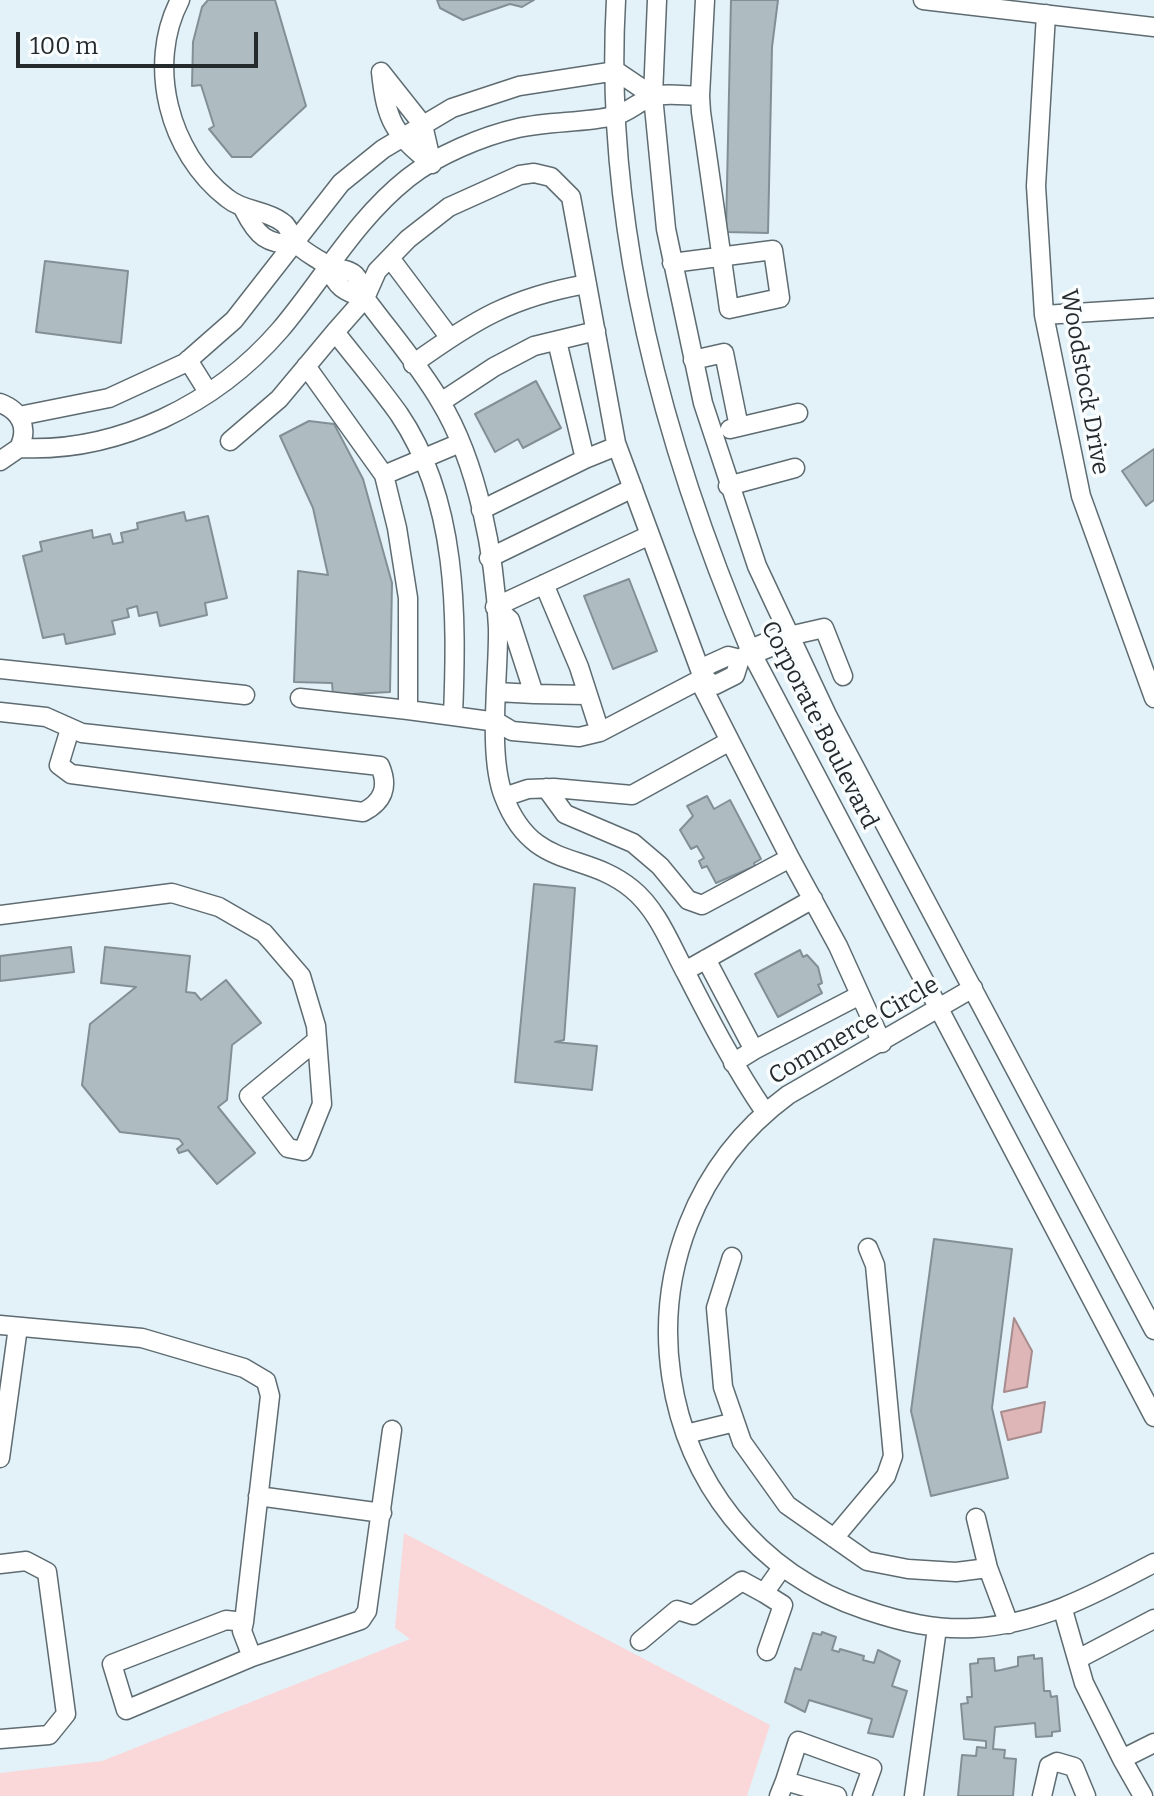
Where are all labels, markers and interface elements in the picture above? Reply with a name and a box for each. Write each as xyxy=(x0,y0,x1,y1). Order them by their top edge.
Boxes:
scale bar xyxy=(20,16,262,66)
text: 100 m xyxy=(30,32,98,60)
street label: Woodstock Drive xyxy=(1054,287,1114,477)
street label: Corporate Boulevard xyxy=(754,616,884,834)
street label: Commerce Circle xyxy=(764,971,944,1091)

